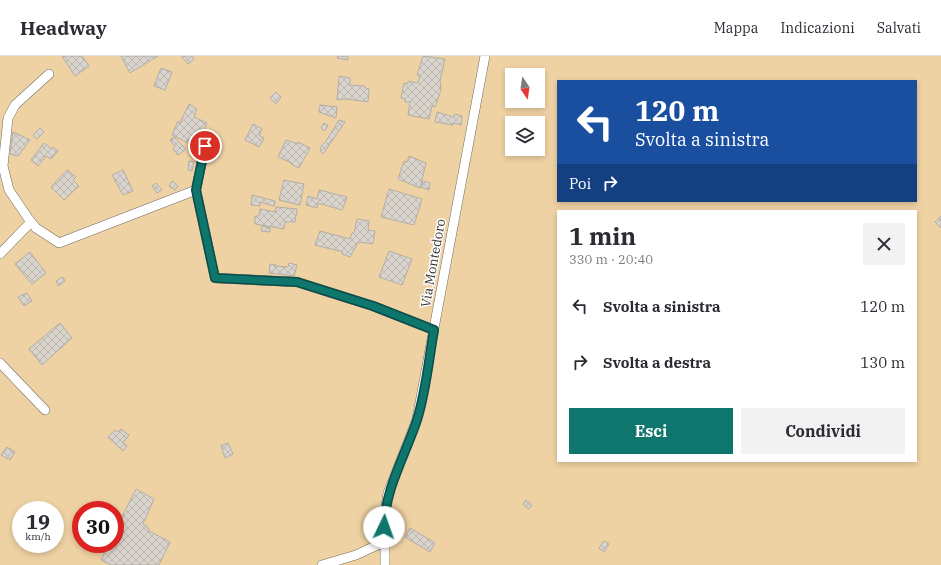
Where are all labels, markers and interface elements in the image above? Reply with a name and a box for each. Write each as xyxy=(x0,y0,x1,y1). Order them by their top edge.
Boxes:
text: Headway xyxy=(20,16,107,40)
text: Mappa xyxy=(714,19,758,37)
text: Indicazioni xyxy=(780,19,855,37)
text: Salvati xyxy=(877,19,921,37)
north arrow xyxy=(505,68,545,108)
map controls xyxy=(505,68,545,156)
text: 120 m xyxy=(635,92,719,129)
icon: left xyxy=(569,96,621,148)
button: layers xyxy=(505,116,545,156)
text: Svolta a sinistra xyxy=(635,128,769,151)
pin xyxy=(188,129,222,163)
icon: arrive xyxy=(194,135,216,157)
icon: right xyxy=(599,172,621,194)
text: Poi xyxy=(569,174,591,193)
street label: Via Montedoro xyxy=(417,217,449,309)
text: 1 min xyxy=(569,220,636,252)
button: close xyxy=(863,223,905,265)
text: 330 m · 20:40 xyxy=(569,251,653,268)
icon: left xyxy=(569,295,591,317)
text: Svolta a sinistra xyxy=(603,297,721,316)
text: 120 m xyxy=(860,297,905,316)
icon: right xyxy=(569,351,591,373)
text: Svolta a destra xyxy=(603,353,711,372)
text: 130 m xyxy=(860,353,905,372)
button: Esci xyxy=(569,408,733,454)
button: Condividi xyxy=(741,408,905,454)
speed limit sign: 30 xyxy=(72,501,124,553)
position arrow xyxy=(363,506,405,548)
text: 19 xyxy=(26,508,50,535)
text: km/h xyxy=(25,530,51,543)

